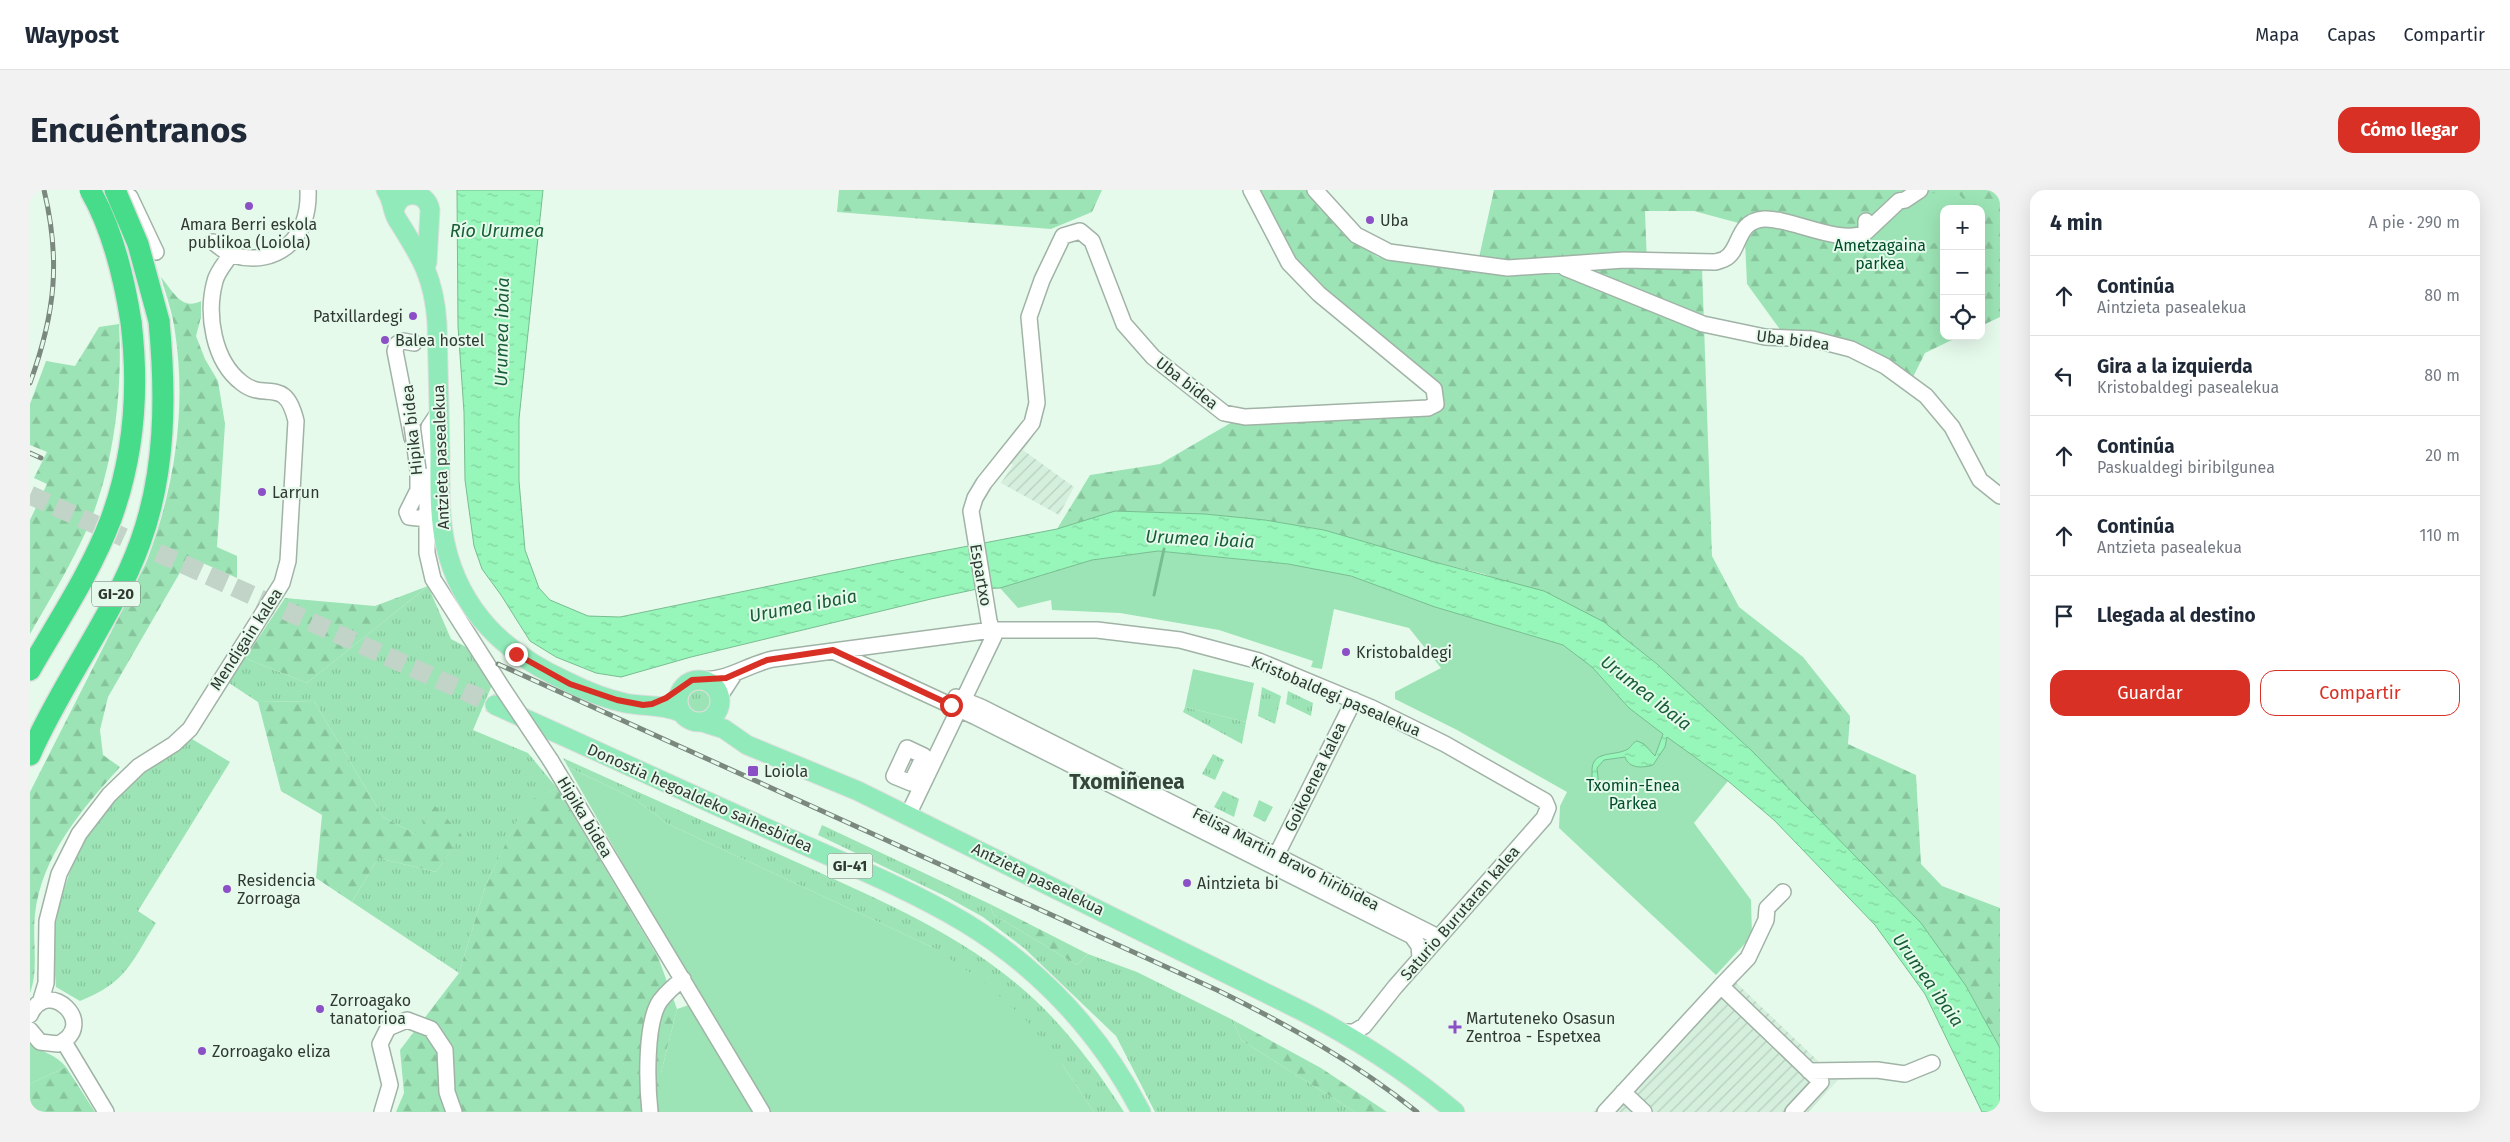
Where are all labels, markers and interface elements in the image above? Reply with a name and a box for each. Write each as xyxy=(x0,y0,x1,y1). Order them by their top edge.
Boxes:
text: Waypost xyxy=(25,21,119,49)
text: Mapa xyxy=(2255,24,2299,46)
text: Capas xyxy=(2327,24,2376,46)
text: Compartir xyxy=(2404,24,2485,46)
button: Cómo llegar xyxy=(2338,107,2480,153)
text: Encuéntranos xyxy=(30,109,247,151)
marker: Amara Berri eskola publikoa (Loiola) xyxy=(243,200,255,212)
map controls xyxy=(1940,205,1985,340)
button: + xyxy=(1940,205,1985,250)
text: 4 min xyxy=(2050,210,2103,236)
place label: Uba xyxy=(1380,211,1409,230)
text: A pie · 290 m xyxy=(2368,213,2460,232)
marker: Uba xyxy=(1364,214,1376,226)
place label: Amara Berri eskola publikoa (Loiola) xyxy=(181,215,317,252)
water label: Río Urumea xyxy=(450,220,544,242)
park label: Ametzagaina parkea xyxy=(1834,236,1926,273)
button: − xyxy=(1940,250,1985,295)
text: Continúa xyxy=(2097,275,2175,298)
water label: Urumea ibaia xyxy=(490,277,514,387)
icon: ahead xyxy=(2050,282,2078,310)
text: 80 m xyxy=(2424,286,2460,305)
button: locate xyxy=(1940,295,1985,340)
text: Aintzieta pasealekua xyxy=(2097,298,2247,317)
place label: Patxillardegi xyxy=(313,307,403,326)
marker: Patxillardegi xyxy=(407,310,419,322)
street label: Uba bidea xyxy=(1755,326,1831,354)
place label: Balea hostel xyxy=(395,331,485,350)
marker: Balea hostel xyxy=(379,334,391,346)
street label: Uba bidea xyxy=(1152,353,1222,413)
text: Gira a la izquierda xyxy=(2097,355,2253,378)
icon: left xyxy=(2050,362,2078,390)
text: 80 m xyxy=(2424,366,2460,385)
text: Kristobaldegi pasealekua xyxy=(2097,378,2279,397)
street label: Hipika bidea xyxy=(398,384,426,476)
street label: Antzieta pasealekua xyxy=(429,384,453,530)
text: Continúa xyxy=(2097,435,2175,458)
icon: ahead xyxy=(2050,442,2078,470)
text: 20 m xyxy=(2425,446,2460,465)
text: Paskualdegi biribilgunea xyxy=(2097,458,2275,477)
place label: Larrun xyxy=(272,483,320,502)
marker: Larrun xyxy=(256,486,268,498)
text: Continúa xyxy=(2097,515,2175,538)
icon: ahead xyxy=(2050,522,2078,550)
water label: Urumea ibaia xyxy=(1145,525,1255,553)
text: 110 m xyxy=(2419,526,2460,545)
text: Antzieta pasealekua xyxy=(2097,538,2242,557)
street label: Espartxo xyxy=(966,542,996,608)
road number: GI-20 xyxy=(92,582,140,606)
street label: Mendigain kalea xyxy=(206,584,286,694)
water label: Urumea ibaia xyxy=(747,585,859,627)
icon: arrive xyxy=(2050,602,2078,630)
text: Llegada al destino xyxy=(2097,604,2256,627)
route end xyxy=(505,643,528,666)
place label: Kristobaldegi xyxy=(1356,643,1452,662)
marker: Kristobaldegi xyxy=(1340,646,1352,658)
water label: Urumea ibaia xyxy=(1596,651,1696,735)
street label: Kristobaldegi pasealekua xyxy=(1248,652,1424,740)
button: Guardar xyxy=(2050,670,2250,716)
button: Compartir xyxy=(2260,670,2460,716)
route start xyxy=(940,694,963,717)
street label: Goikoenea kalea xyxy=(1280,719,1350,835)
street label: Donostia hegoaldeko saihesbidea xyxy=(584,740,816,856)
place label: Loiola xyxy=(764,762,808,781)
marker: Loiola xyxy=(746,764,760,778)
district label: Txomiñenea xyxy=(1069,769,1185,795)
street label: Hipika bidea xyxy=(553,773,617,861)
park label: Txomin-Enea Parkea xyxy=(1586,776,1680,813)
street label: Felisa Martin Bravo hiribidea xyxy=(1189,803,1383,915)
street label: Antzieta pasealekua xyxy=(969,839,1107,919)
street label: Saturio Burutaran kalea xyxy=(1396,842,1524,984)
road number: GI-41 xyxy=(828,854,872,878)
place label: Residencia Zorroaga xyxy=(237,871,316,908)
place label: Aintzieta bi xyxy=(1197,874,1279,893)
marker: Aintzieta bi xyxy=(1181,877,1193,889)
marker: Residencia Zorroaga xyxy=(221,883,233,895)
water label: Urumea ibaia xyxy=(1888,929,1968,1031)
place label: Zorroagako tanatorioa xyxy=(330,991,411,1028)
marker: Zorroagako tanatorioa xyxy=(314,1003,326,1015)
place label: Martuteneko Osasun Zentroa - Espetxea xyxy=(1466,1009,1616,1046)
marker: Martuteneko Osasun Zentroa - Espetxea xyxy=(1448,1020,1462,1034)
place label: Zorroagako eliza xyxy=(212,1042,331,1061)
marker: Zorroagako eliza xyxy=(196,1045,208,1057)

